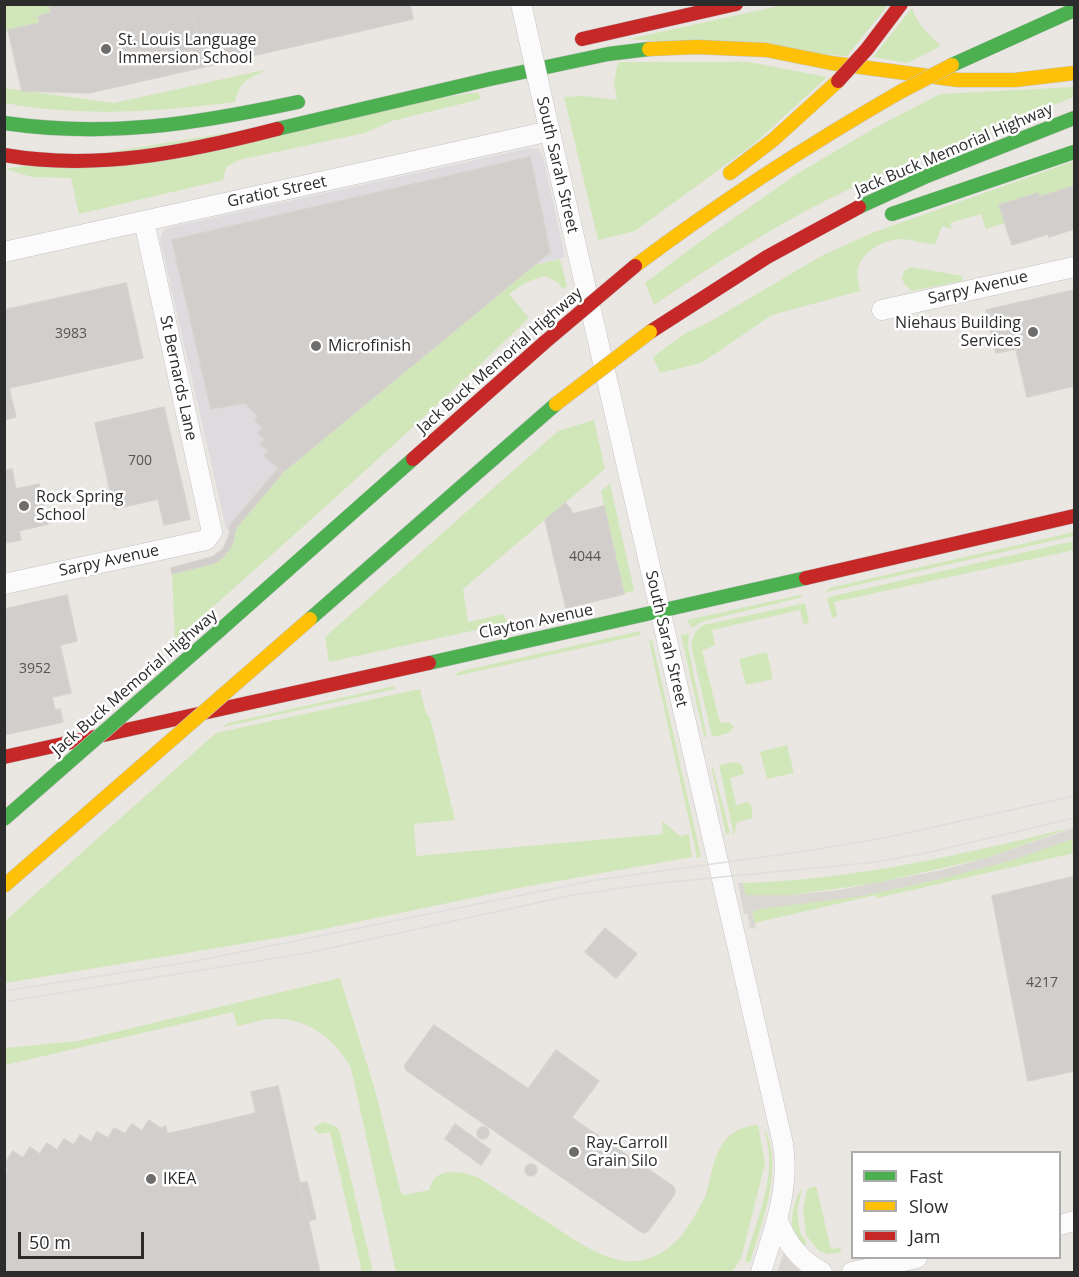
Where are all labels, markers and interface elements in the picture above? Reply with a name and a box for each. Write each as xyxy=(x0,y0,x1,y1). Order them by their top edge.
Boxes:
place label: St. Louis Language Immersion School xyxy=(118,30,257,68)
marker: St. Louis Language Immersion School xyxy=(99,42,113,56)
street label: South Sarah Street xyxy=(532,95,582,235)
street label: Jack Buck Memorial Highway xyxy=(852,100,1056,200)
street label: Gratiot Street xyxy=(226,172,328,212)
street label: Sarpy Avenue xyxy=(926,267,1030,309)
street label: Jack Buck Memorial Highway xyxy=(413,284,587,438)
place label: Niehaus Building Services xyxy=(895,313,1021,351)
street label: St Bernards Lane xyxy=(155,314,201,442)
marker: Niehaus Building Services xyxy=(1026,325,1040,339)
house number: 3983 xyxy=(55,326,87,342)
place label: Microfinish xyxy=(328,336,411,356)
marker: Microfinish xyxy=(309,339,323,353)
house number: 700 xyxy=(128,453,152,469)
place label: Rock Spring School xyxy=(36,487,123,525)
marker: Rock Spring School xyxy=(17,499,31,513)
street label: Sarpy Avenue xyxy=(57,541,161,581)
house number: 4044 xyxy=(569,549,601,565)
street label: South Sarah Street xyxy=(641,569,691,709)
street label: Clayton Avenue xyxy=(477,601,595,643)
street label: Jack Buck Memorial Highway xyxy=(48,606,222,760)
house number: 3952 xyxy=(19,661,51,677)
house number: 4217 xyxy=(1026,975,1058,991)
place label: Ray-Carroll Grain Silo xyxy=(586,1133,668,1171)
marker: Ray-Carroll Grain Silo xyxy=(567,1145,581,1159)
legend xyxy=(851,1151,1061,1259)
text: Fast xyxy=(909,1164,943,1188)
place label: IKEA xyxy=(163,1169,196,1189)
marker: IKEA xyxy=(144,1172,158,1186)
text: Slow xyxy=(909,1194,948,1218)
scale bar xyxy=(21,1220,147,1258)
text: Jam xyxy=(909,1224,941,1248)
text: 50 m xyxy=(29,1230,71,1254)

